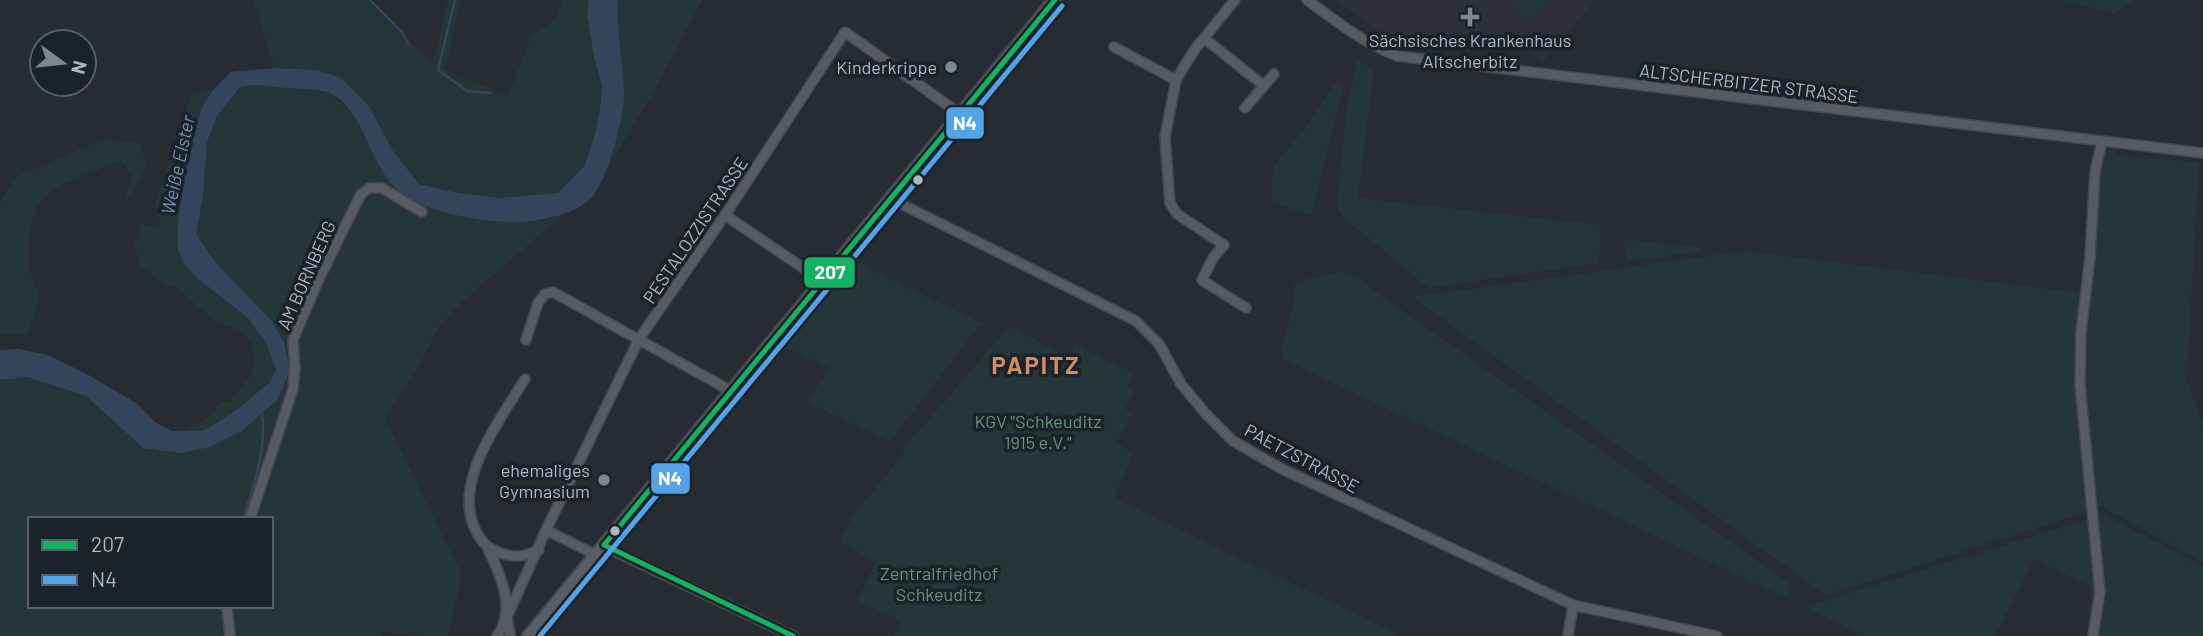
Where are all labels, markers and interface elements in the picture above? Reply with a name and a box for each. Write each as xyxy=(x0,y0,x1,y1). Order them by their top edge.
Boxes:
marker: Sächsisches Krankenhaus Altscherbitz xyxy=(1460,7,1480,27)
north arrow xyxy=(28,28,98,98)
place label: Sächsisches Krankenhaus Altscherbitz xyxy=(1369,29,1571,72)
place label: Kinderkrippe xyxy=(836,56,937,78)
text: N xyxy=(67,58,93,77)
marker: Kinderkrippe xyxy=(943,59,959,75)
street label: ALTSCHERBITZER STRASSE xyxy=(1638,59,1860,107)
line badge: N4 xyxy=(945,106,985,140)
text: N4 xyxy=(953,111,977,134)
water label: Weiße Elster xyxy=(155,112,199,217)
street label: PESTALOZZISTRASSE xyxy=(638,153,752,307)
unlabelled marker xyxy=(911,173,925,187)
street label: AM BORNBERG xyxy=(272,217,340,333)
line badge: 207 xyxy=(803,256,856,289)
text: 207 xyxy=(815,260,846,283)
district label: PAPITZ xyxy=(991,350,1081,379)
park label: KGV "Schkeuditz 1915 e.V." xyxy=(974,410,1102,453)
street label: PAETZSTRASSE xyxy=(1241,419,1363,497)
place label: ehemaliges Gymnasium xyxy=(499,459,590,502)
line badge: N4 xyxy=(650,462,691,495)
text: N4 xyxy=(658,466,682,489)
marker: ehemaliges Gymnasium xyxy=(596,472,612,488)
legend xyxy=(28,517,273,608)
unlabelled marker xyxy=(608,524,622,538)
text: 207 xyxy=(91,531,124,556)
park label: Zentralfriedhof Schkeuditz xyxy=(880,562,998,605)
text: N4 xyxy=(91,566,117,591)

